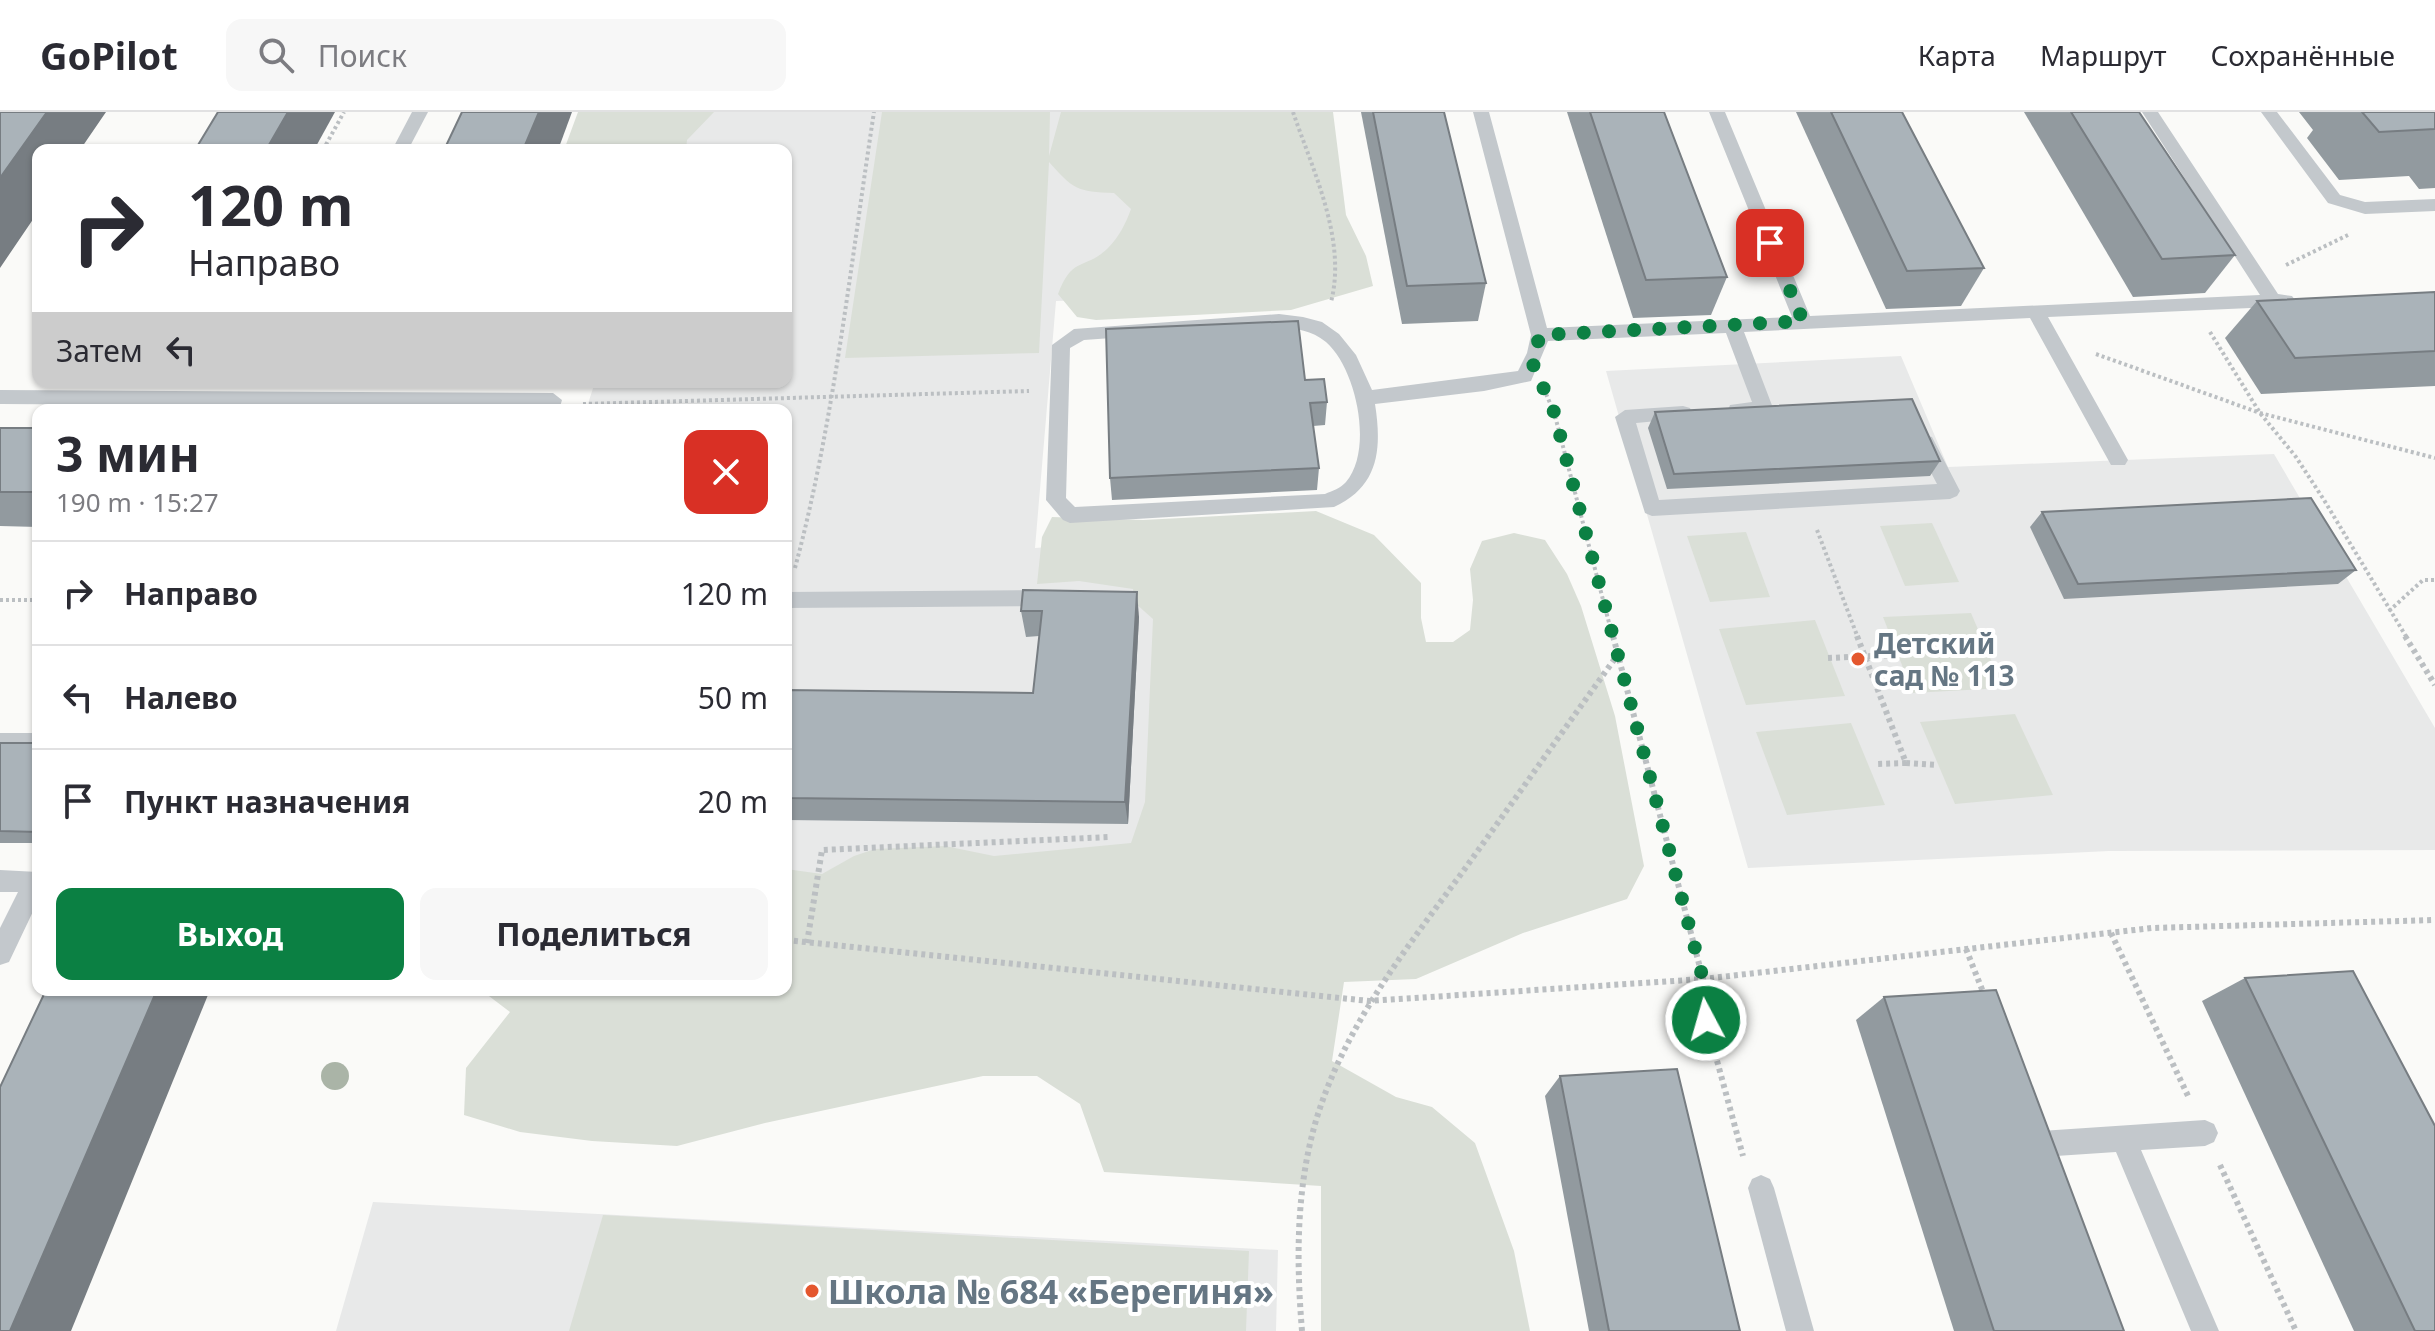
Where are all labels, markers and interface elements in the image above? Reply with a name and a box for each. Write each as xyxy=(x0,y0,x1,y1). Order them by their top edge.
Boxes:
search box xyxy=(226,19,786,91)
text: GoPilot xyxy=(40,29,178,81)
icon: search xyxy=(254,33,298,77)
text: Поиск xyxy=(318,35,407,76)
text: Карта xyxy=(1918,36,1996,74)
text: Маршрут xyxy=(2040,36,2166,74)
text: Сохранённые xyxy=(2210,36,2395,74)
text: 120 m xyxy=(188,166,353,242)
icon: right xyxy=(56,176,160,280)
pin xyxy=(1736,209,1804,277)
icon: arrive xyxy=(1748,221,1792,265)
text: Направо xyxy=(188,238,340,287)
icon: left xyxy=(159,328,203,372)
text: Затем xyxy=(56,330,143,371)
text: 3 мин xyxy=(56,421,200,486)
button: close xyxy=(684,430,768,514)
text: 190 m · 15:27 xyxy=(56,484,219,520)
icon: right xyxy=(56,571,100,615)
text: Направо xyxy=(124,573,258,614)
text: 120 m xyxy=(681,573,768,614)
place label: Детский сад № 113 xyxy=(1874,624,2015,694)
marker: Детский сад № 113 xyxy=(1849,650,1867,668)
icon: left xyxy=(56,675,100,719)
text: Налево xyxy=(124,677,238,718)
text: 50 m xyxy=(698,677,768,718)
icon: arrive xyxy=(56,779,100,823)
text: Пункт назначения xyxy=(124,781,410,822)
text: 20 m xyxy=(698,781,768,822)
button: Выход xyxy=(56,888,404,980)
button: Поделиться xyxy=(420,888,768,980)
position arrow xyxy=(1664,978,1748,1062)
place label: Школа № 684 «Берегиня» xyxy=(828,1268,1274,1314)
marker: Школа № 684 «Берегиня» xyxy=(803,1282,821,1300)

